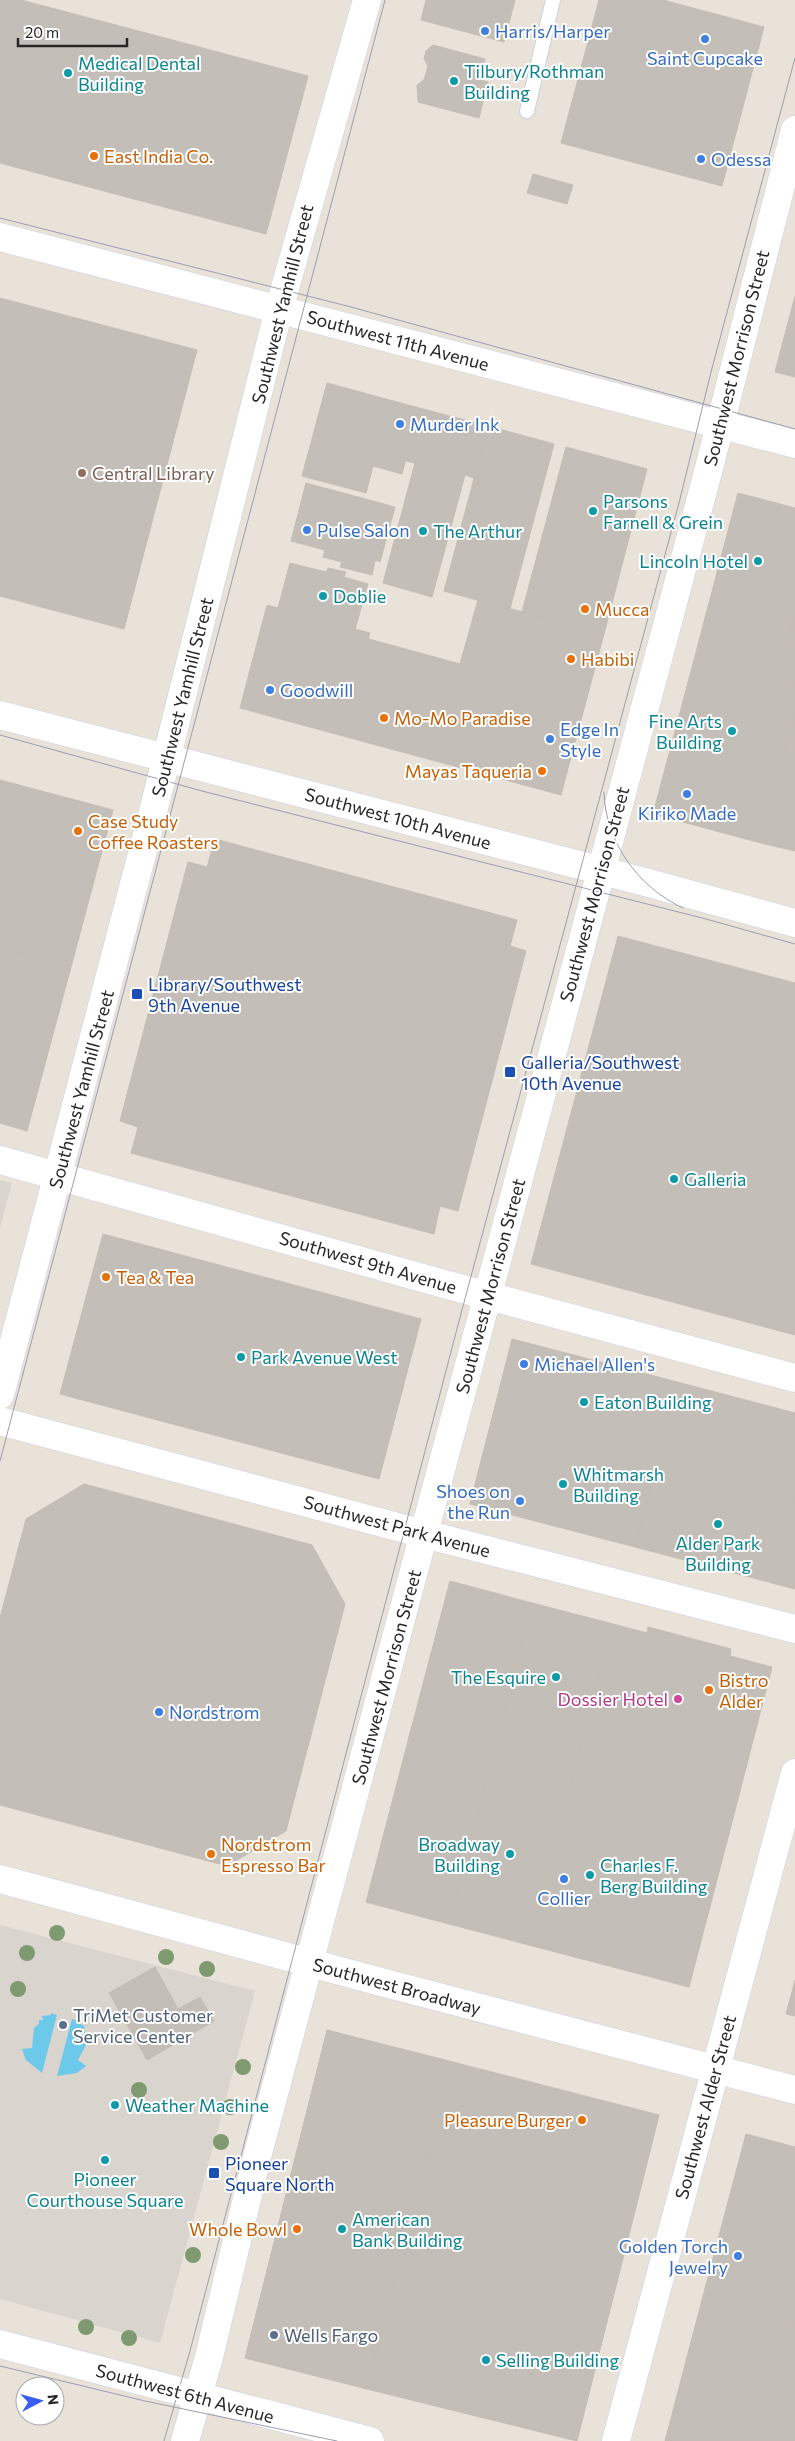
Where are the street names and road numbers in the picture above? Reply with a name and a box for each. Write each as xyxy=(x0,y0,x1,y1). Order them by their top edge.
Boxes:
street label: Southwest Yamhill Street xyxy=(247,202,317,406)
street label: Southwest Morrison Street xyxy=(698,248,774,468)
street label: Southwest 11th Avenue xyxy=(304,305,492,375)
street label: Southwest Yamhill Street xyxy=(147,595,217,799)
street label: Southwest 10th Avenue xyxy=(302,783,494,853)
street label: Southwest Morrison Street xyxy=(555,784,633,1004)
street label: Southwest Yamhill Street xyxy=(44,987,118,1191)
street label: Southwest Morrison Street xyxy=(451,1176,529,1396)
street label: Southwest 9th Avenue xyxy=(277,1226,459,1298)
street label: Southwest Park Avenue xyxy=(301,1490,493,1562)
street label: Southwest Morrison Street xyxy=(347,1567,425,1787)
street label: Southwest Broadway xyxy=(310,1953,484,2019)
street label: Southwest Alder Street xyxy=(670,2012,740,2202)
street label: Southwest 6th Avenue xyxy=(94,2359,276,2427)

